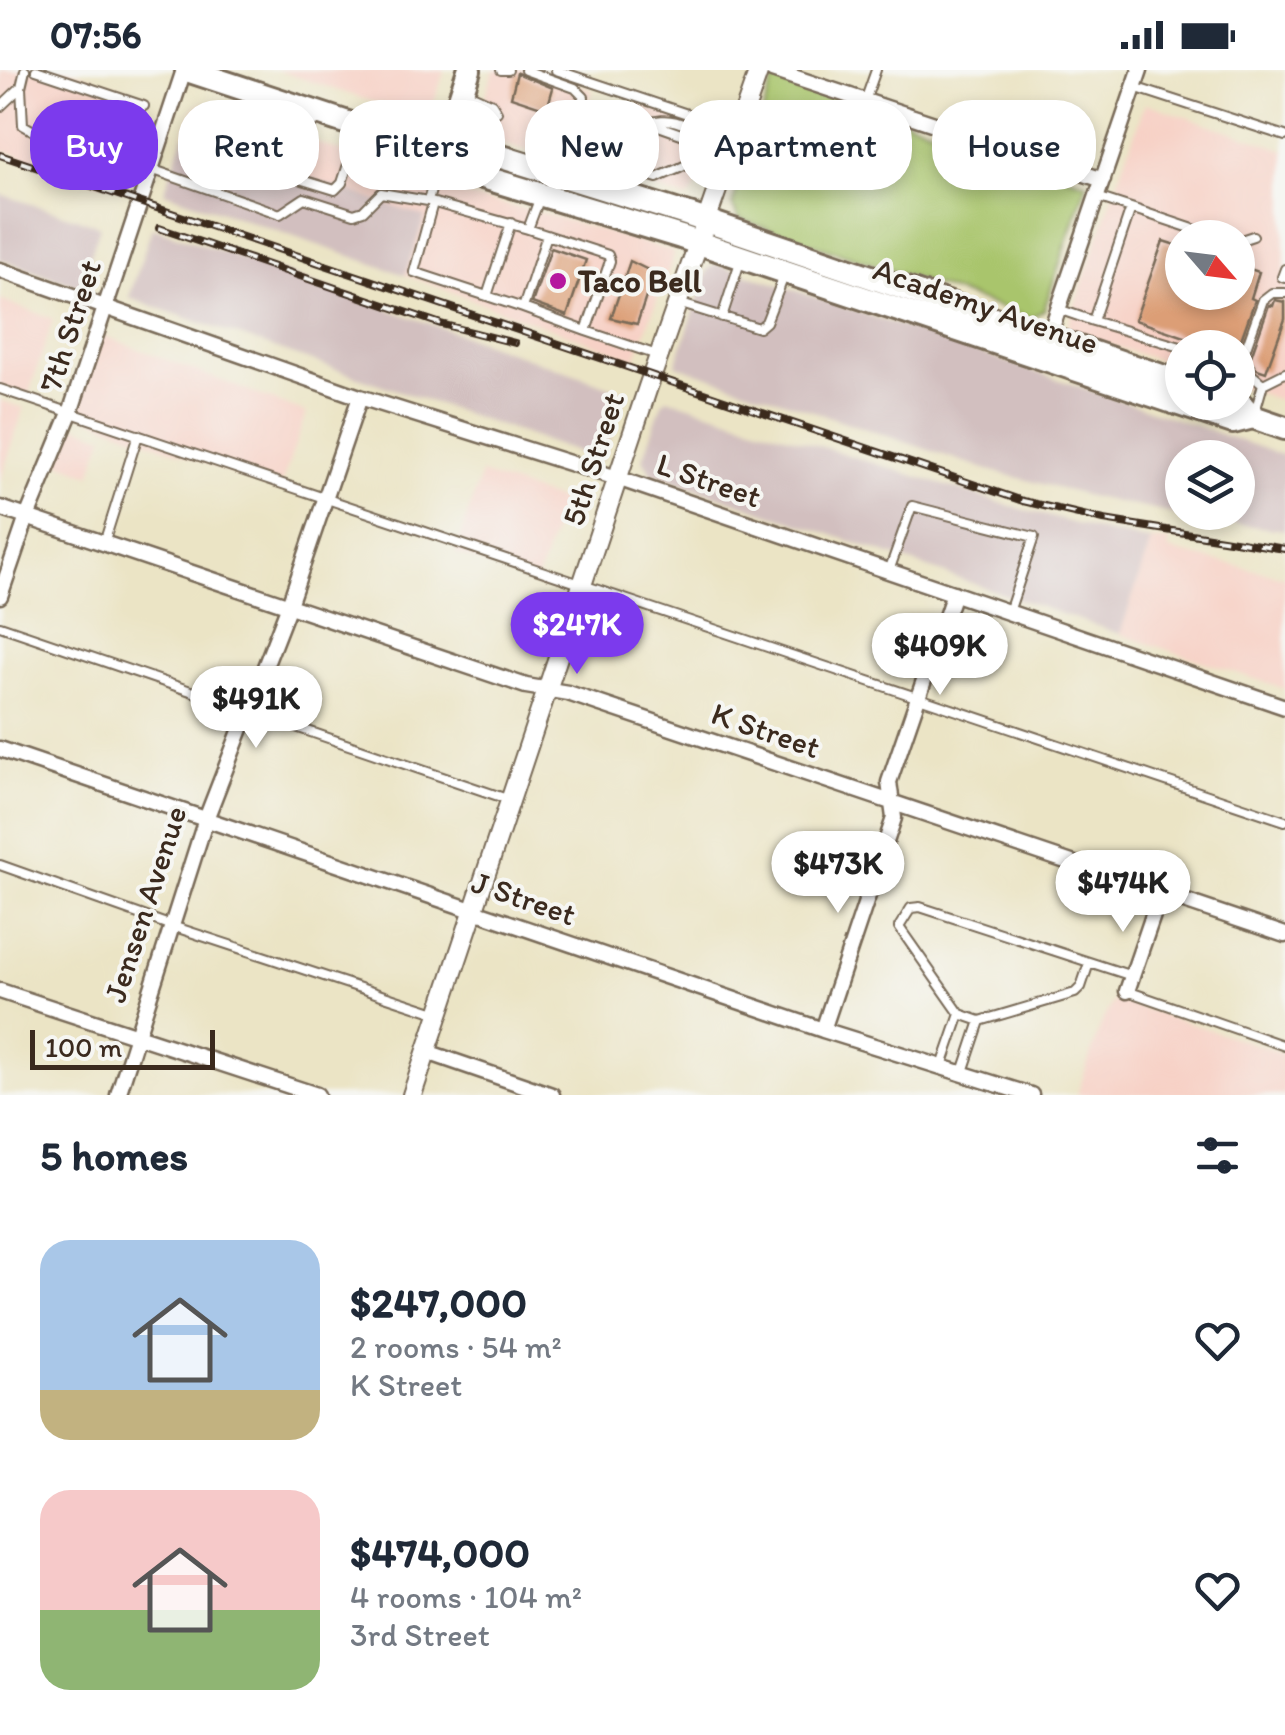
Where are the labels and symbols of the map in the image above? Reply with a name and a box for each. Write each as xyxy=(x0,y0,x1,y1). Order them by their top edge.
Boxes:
north arrow xyxy=(1165,220,1255,310)
street label: Academy Avenue xyxy=(869,250,1103,362)
street label: 7th Street xyxy=(31,255,109,397)
place label: Taco Bell xyxy=(577,262,703,300)
marker: Taco Bell xyxy=(547,270,569,292)
street label: 5th Street xyxy=(554,388,632,530)
street label: L Street xyxy=(652,444,766,516)
pin: $247K xyxy=(507,592,647,677)
pin: $409K xyxy=(870,613,1010,698)
pin: $491K xyxy=(186,666,326,751)
street label: K Street xyxy=(707,694,825,766)
street label: Jensen Avenue xyxy=(95,801,195,1007)
pin: $473K xyxy=(768,831,908,916)
pin: $474K xyxy=(1053,850,1193,935)
street label: J Street xyxy=(467,863,581,933)
scale bar xyxy=(30,1025,215,1070)

